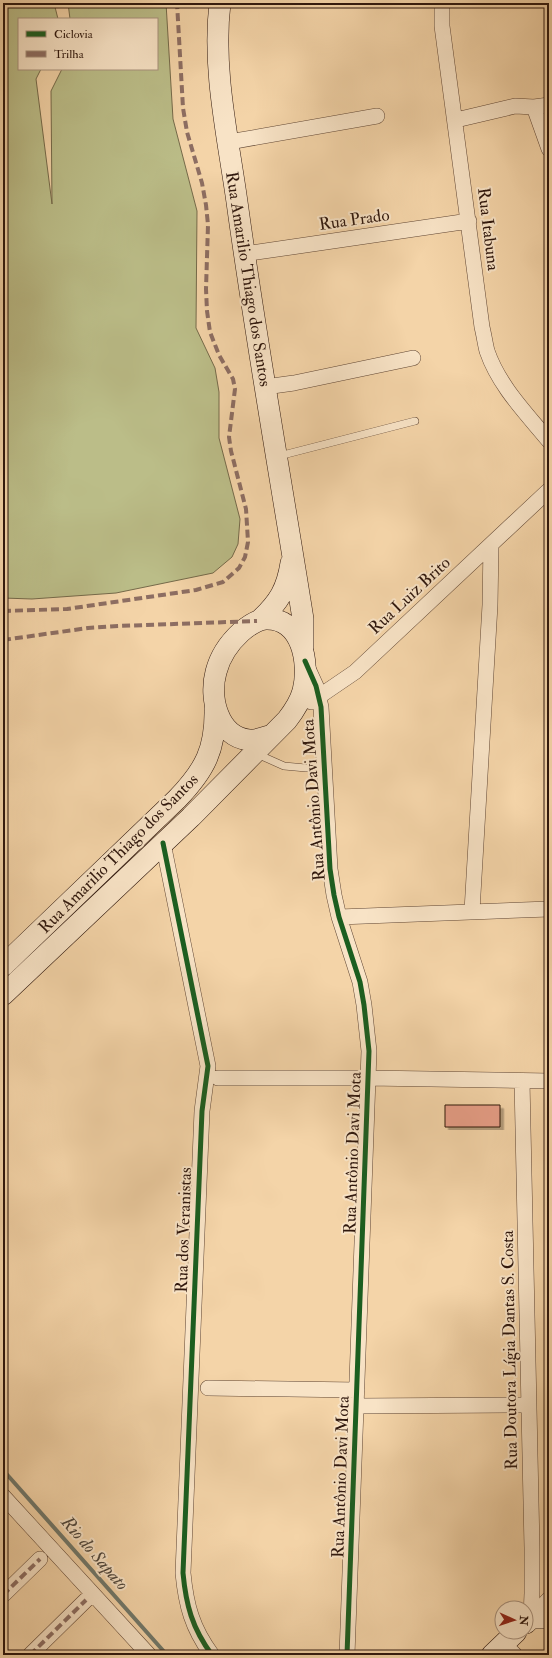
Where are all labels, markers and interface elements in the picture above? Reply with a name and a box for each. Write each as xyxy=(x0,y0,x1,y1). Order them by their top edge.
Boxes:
legend xyxy=(18,18,158,70)
text: Ciclovia xyxy=(54,27,94,42)
text: Trilha xyxy=(54,47,85,62)
street label: Rua Amarilio Thiago dos Santos xyxy=(221,170,276,388)
street label: Rua Itabuna xyxy=(473,186,504,273)
street label: Rua Prado xyxy=(317,204,391,235)
street label: Rua Luiz Brito xyxy=(364,552,455,639)
street label: Rua Antônio Davi Mota xyxy=(297,717,330,882)
street label: Rua Amarilio Thiago dos Santos xyxy=(34,769,203,938)
street label: Rua Antônio Davi Mota xyxy=(339,1071,366,1234)
street label: Rua dos Veranistas xyxy=(171,1167,196,1293)
street label: Rua Doutora Lígia Dantas S. Costa xyxy=(497,1229,522,1470)
street label: Rua Antônio Davi Mota xyxy=(327,1395,354,1558)
water label: Rio do Sapato xyxy=(55,1511,133,1595)
north arrow xyxy=(494,1600,534,1640)
text: N xyxy=(517,1614,530,1627)

